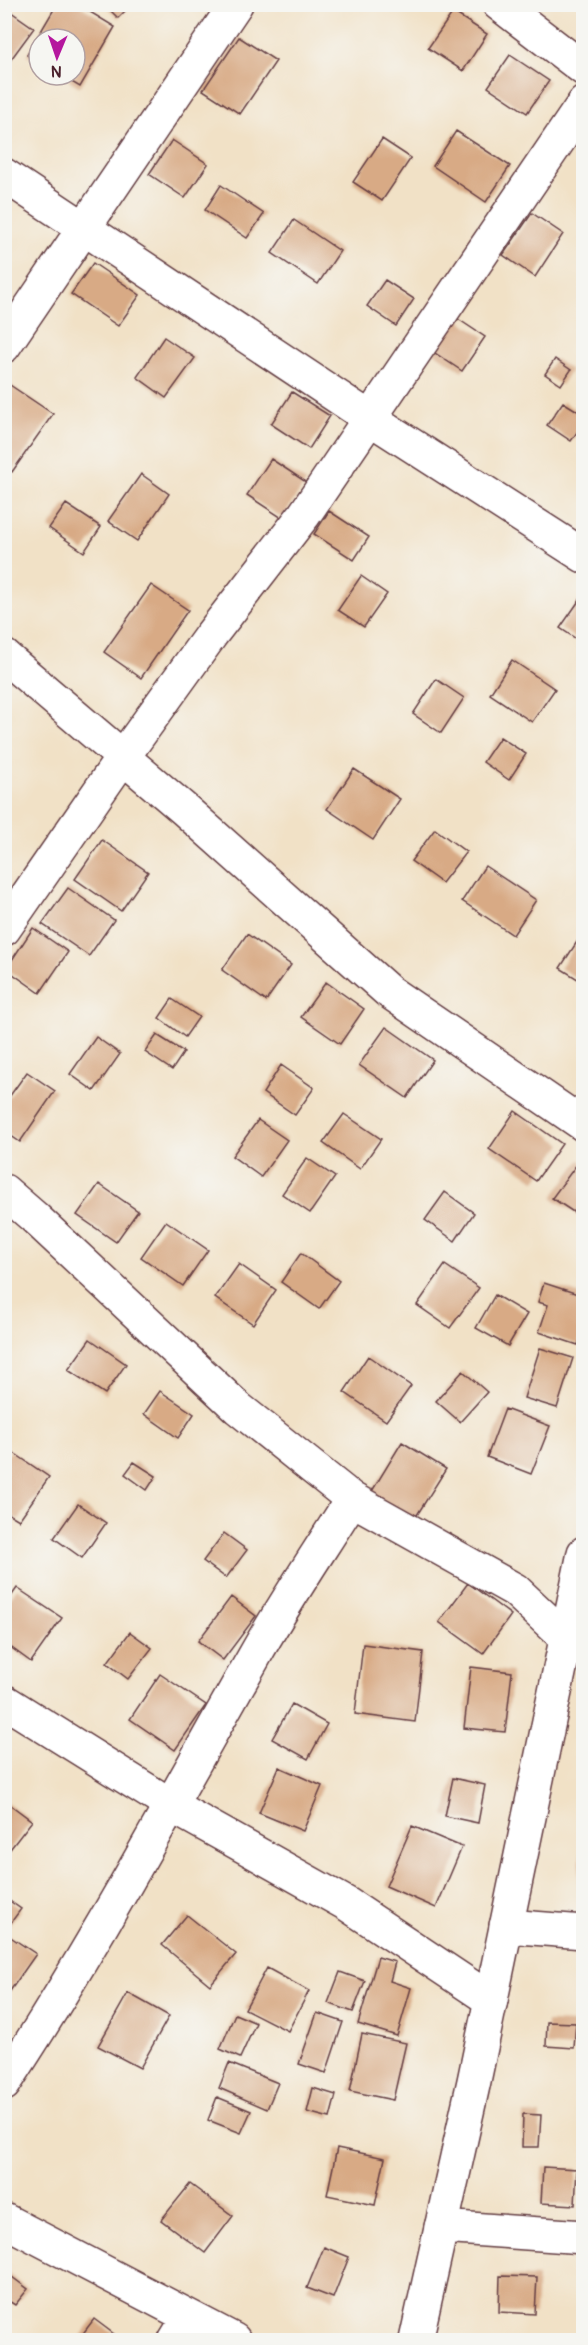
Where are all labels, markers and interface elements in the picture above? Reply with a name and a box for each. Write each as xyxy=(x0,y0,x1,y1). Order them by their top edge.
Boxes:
north arrow xyxy=(27,27,87,87)
text: N xyxy=(51,61,62,81)

